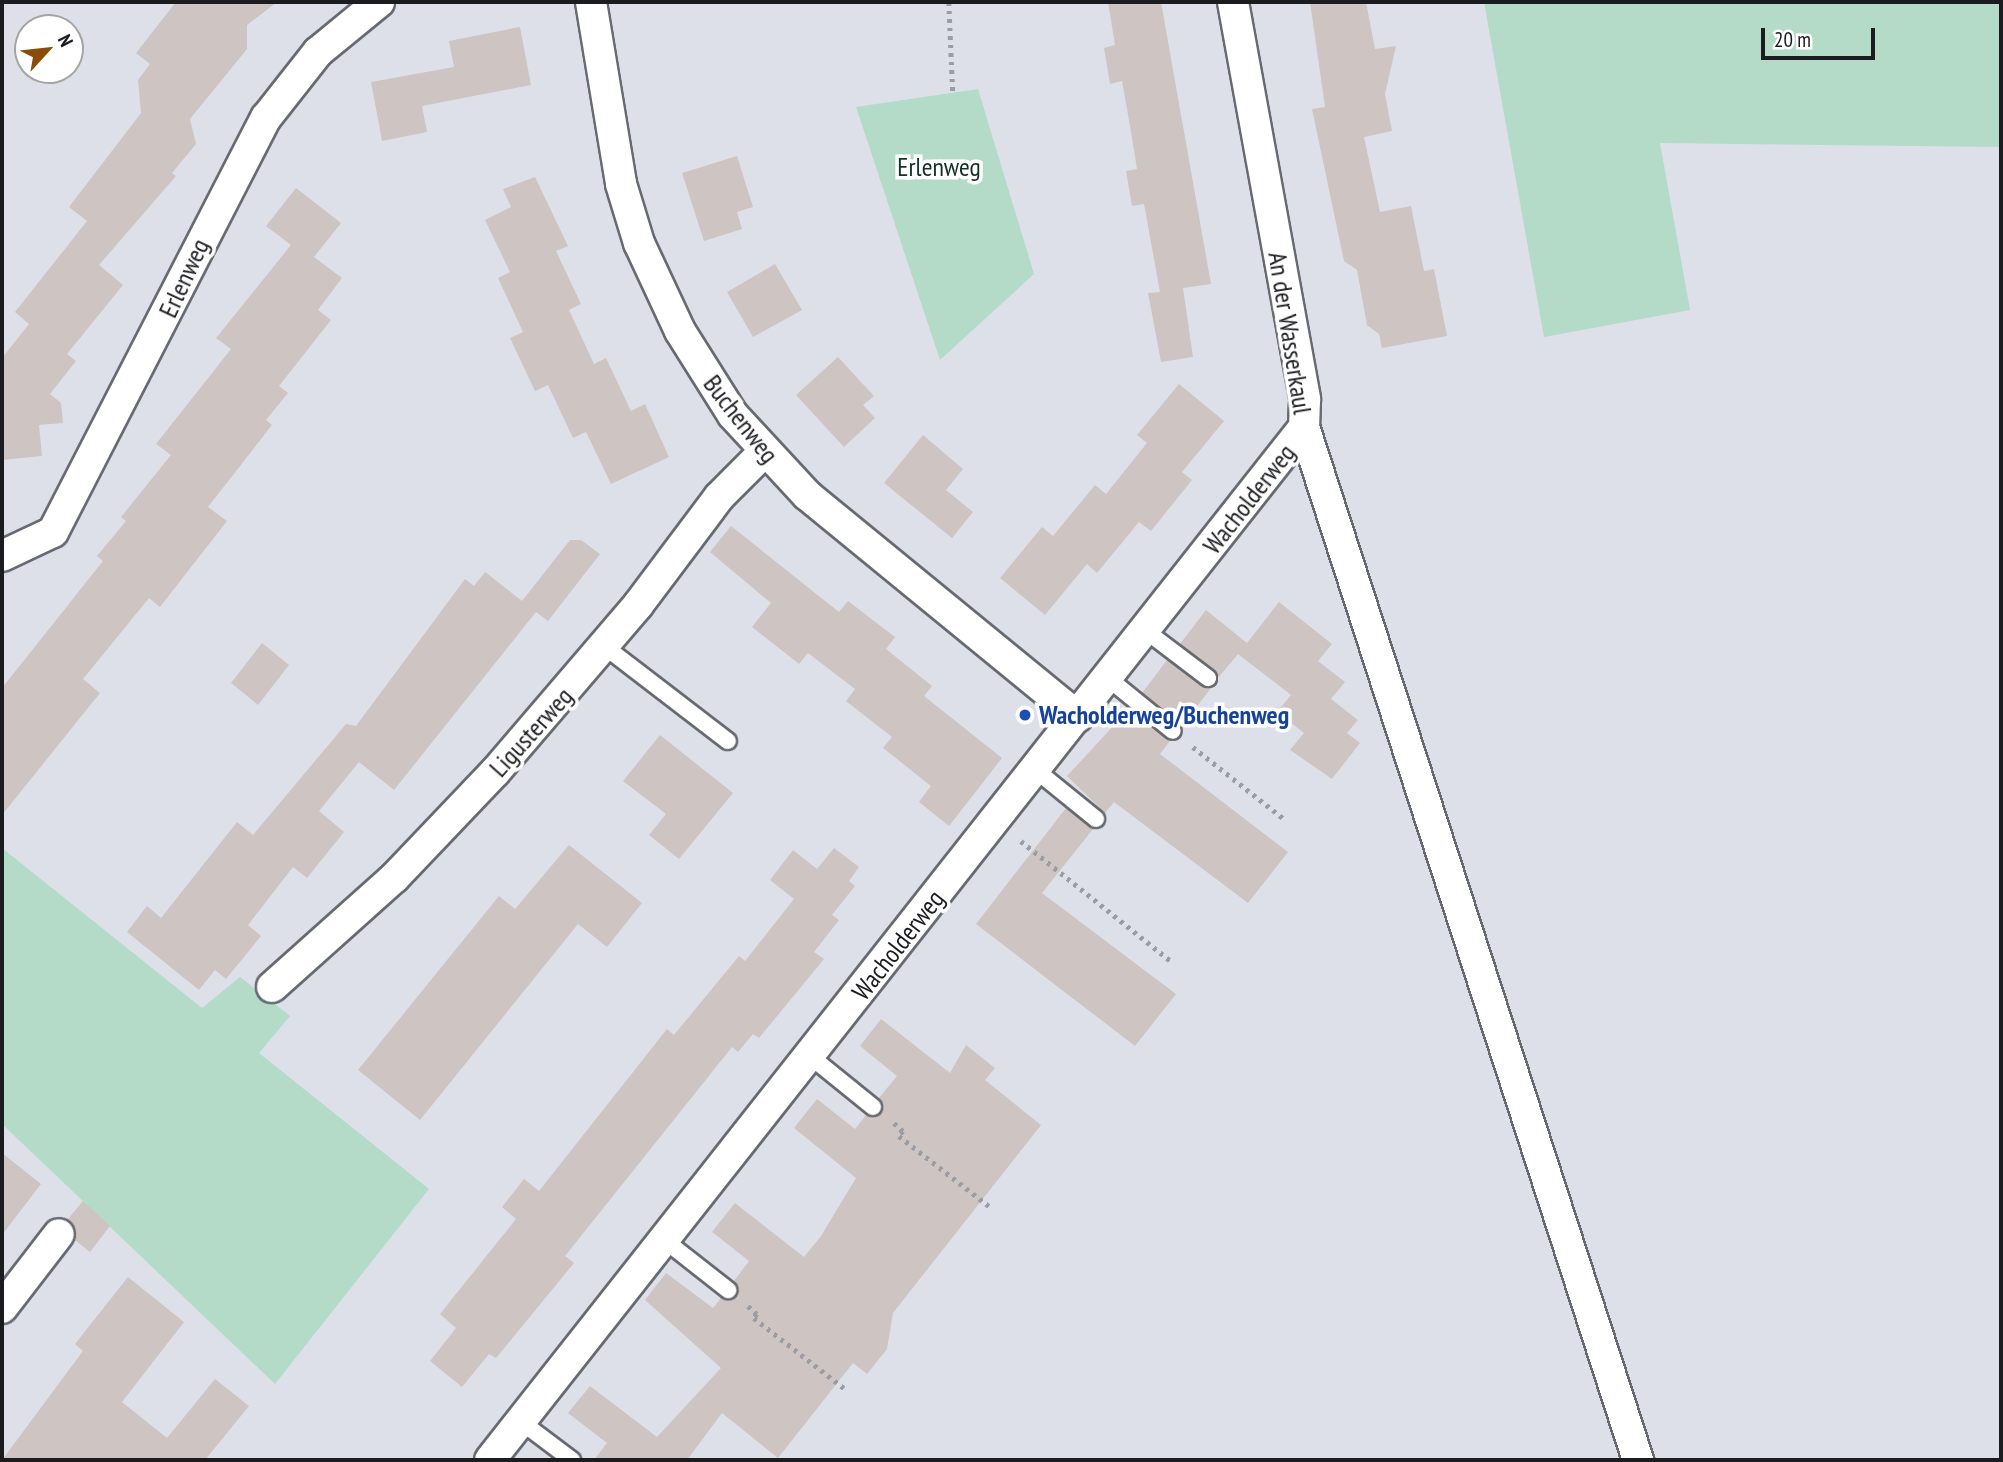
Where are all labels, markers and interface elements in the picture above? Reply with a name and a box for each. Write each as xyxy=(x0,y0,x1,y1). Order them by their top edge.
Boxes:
north arrow xyxy=(14,14,84,84)
scale bar xyxy=(1765,14,1879,58)
text: 20 m xyxy=(1774,26,1811,53)
text: N xyxy=(53,30,79,50)
park label: Erlenweg xyxy=(897,151,981,183)
street label: Erlenweg xyxy=(152,234,216,322)
street label: An der Wasserkaul xyxy=(1262,250,1318,416)
street label: Buchenweg xyxy=(697,369,785,469)
street label: Wacholderweg xyxy=(1196,438,1302,560)
street label: Ligusterweg xyxy=(483,681,579,783)
place label: Wacholderweg/Buchenweg xyxy=(1039,699,1289,731)
marker: Wacholderweg/Buchenweg xyxy=(1017,707,1033,723)
street label: Wacholderweg xyxy=(845,884,951,1006)

